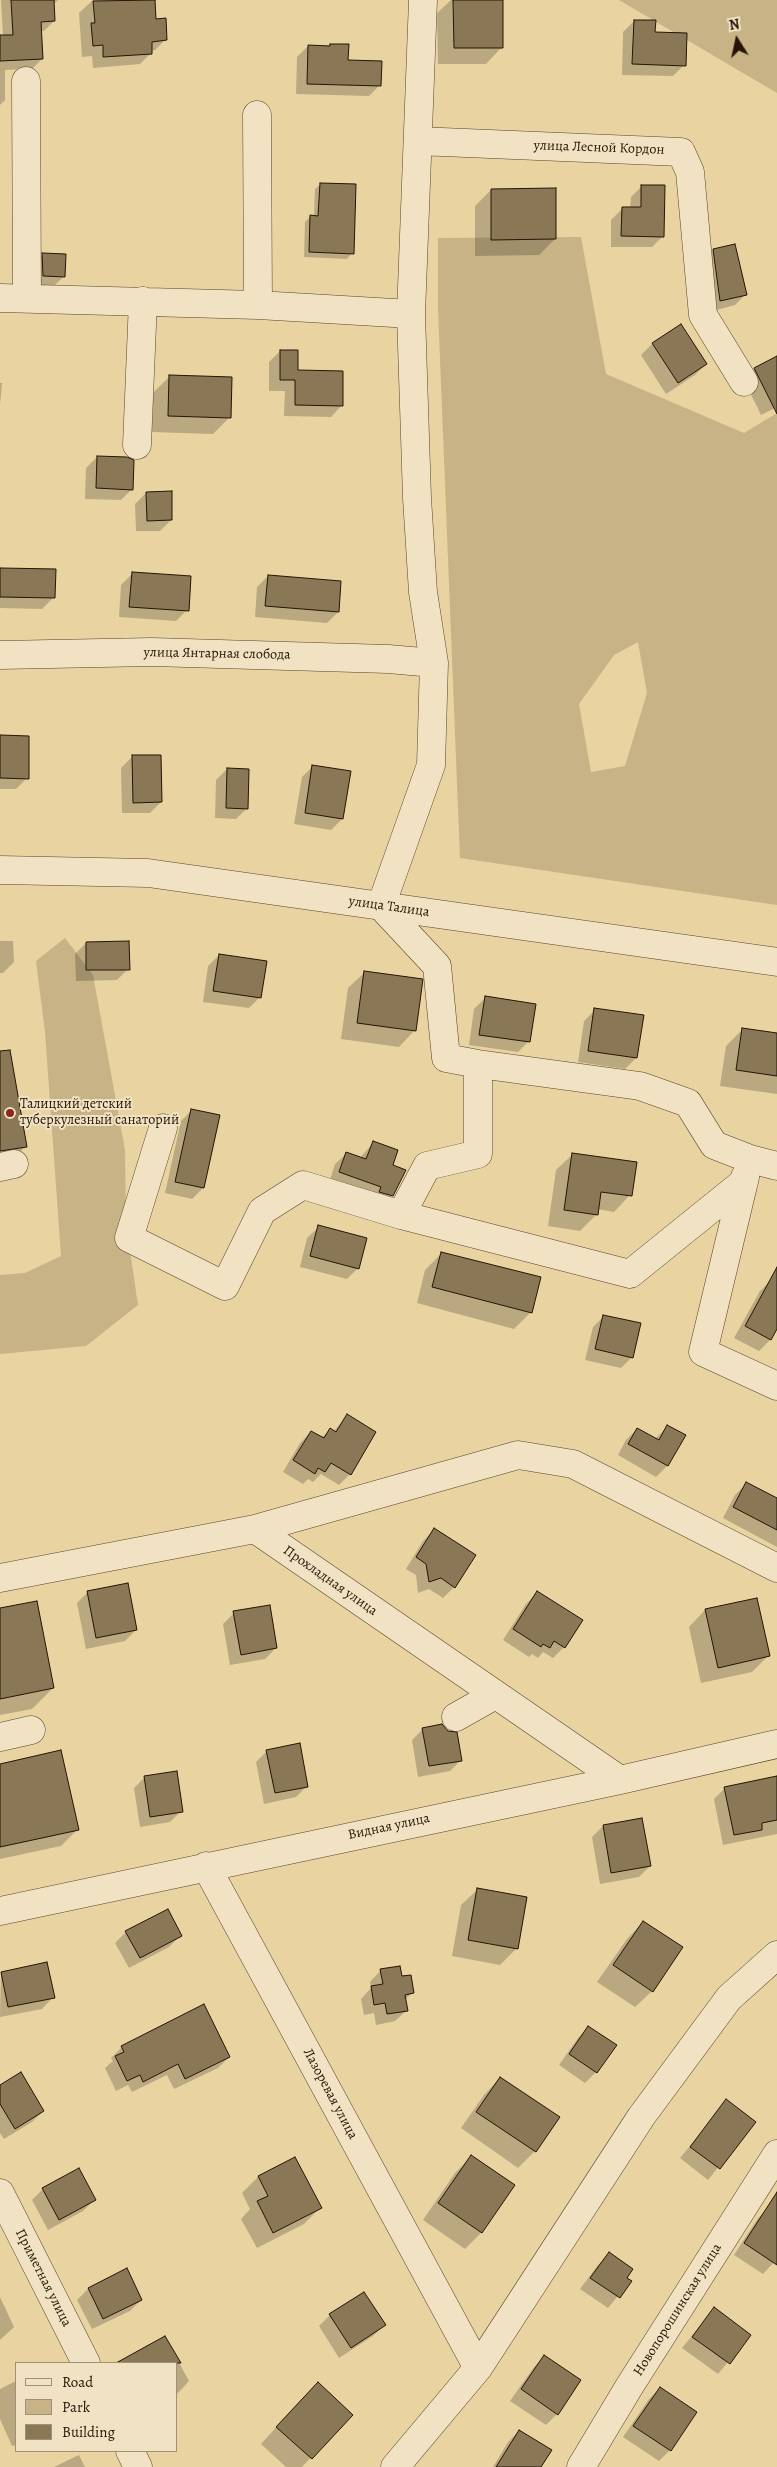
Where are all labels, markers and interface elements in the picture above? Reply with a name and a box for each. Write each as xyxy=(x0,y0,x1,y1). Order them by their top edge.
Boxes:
text: N xyxy=(728,14,741,35)
north arrow xyxy=(712,15,762,65)
street label: улица Лесной Кордон xyxy=(533,137,665,159)
street label: улица Янтарная слобода xyxy=(143,644,291,664)
street label: улица Талица xyxy=(348,893,430,921)
place label: Талицкий детский туберкулезный санаторий xyxy=(20,1097,179,1130)
marker: Талицкий детский туберкулезный санаторий xyxy=(4,1107,16,1119)
street label: Прохладная улица xyxy=(280,1542,380,1620)
street label: Видная улица xyxy=(347,1810,431,1844)
street label: Лазоревая улица xyxy=(299,2046,361,2142)
street label: Приметная улица xyxy=(11,2226,75,2330)
street label: Новопорошинская улица xyxy=(630,2241,726,2379)
legend xyxy=(15,2362,178,2452)
text: Road xyxy=(62,2372,93,2392)
text: Park xyxy=(62,2397,90,2417)
text: Building xyxy=(62,2422,115,2442)

